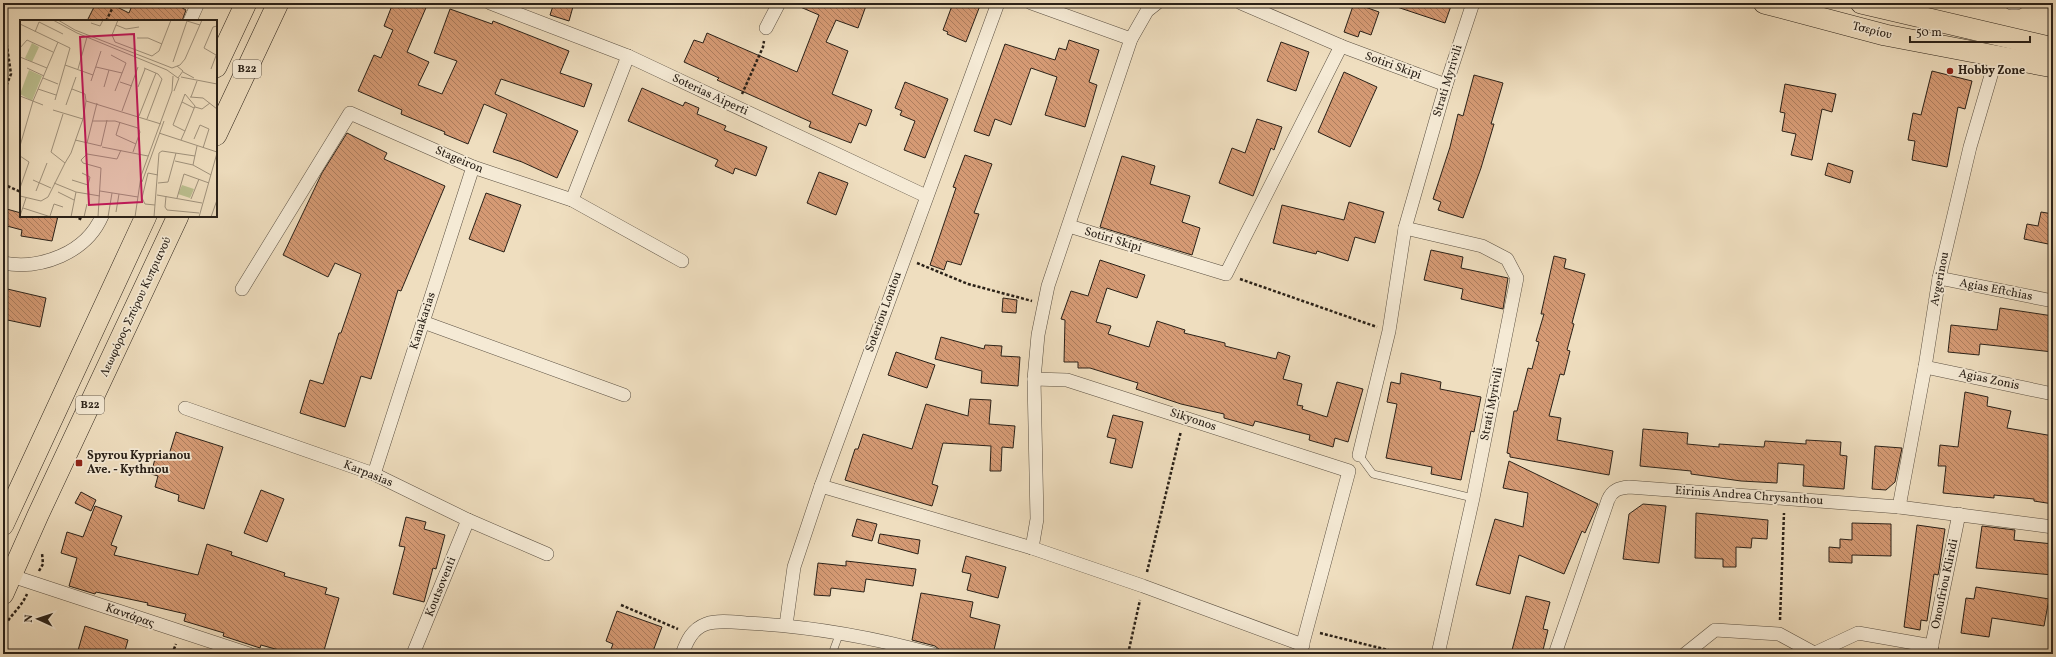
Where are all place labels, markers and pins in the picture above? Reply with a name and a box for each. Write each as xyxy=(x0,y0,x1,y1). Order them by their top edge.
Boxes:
place label: Hobby Zone xyxy=(1958,63,2025,79)
marker: Hobby Zone xyxy=(1945,66,1955,76)
place label: Spyrou Kyprianou Ave. - Kythnou xyxy=(87,448,191,478)
marker: Spyrou Kyprianou Ave. - Kythnou xyxy=(74,458,84,468)

